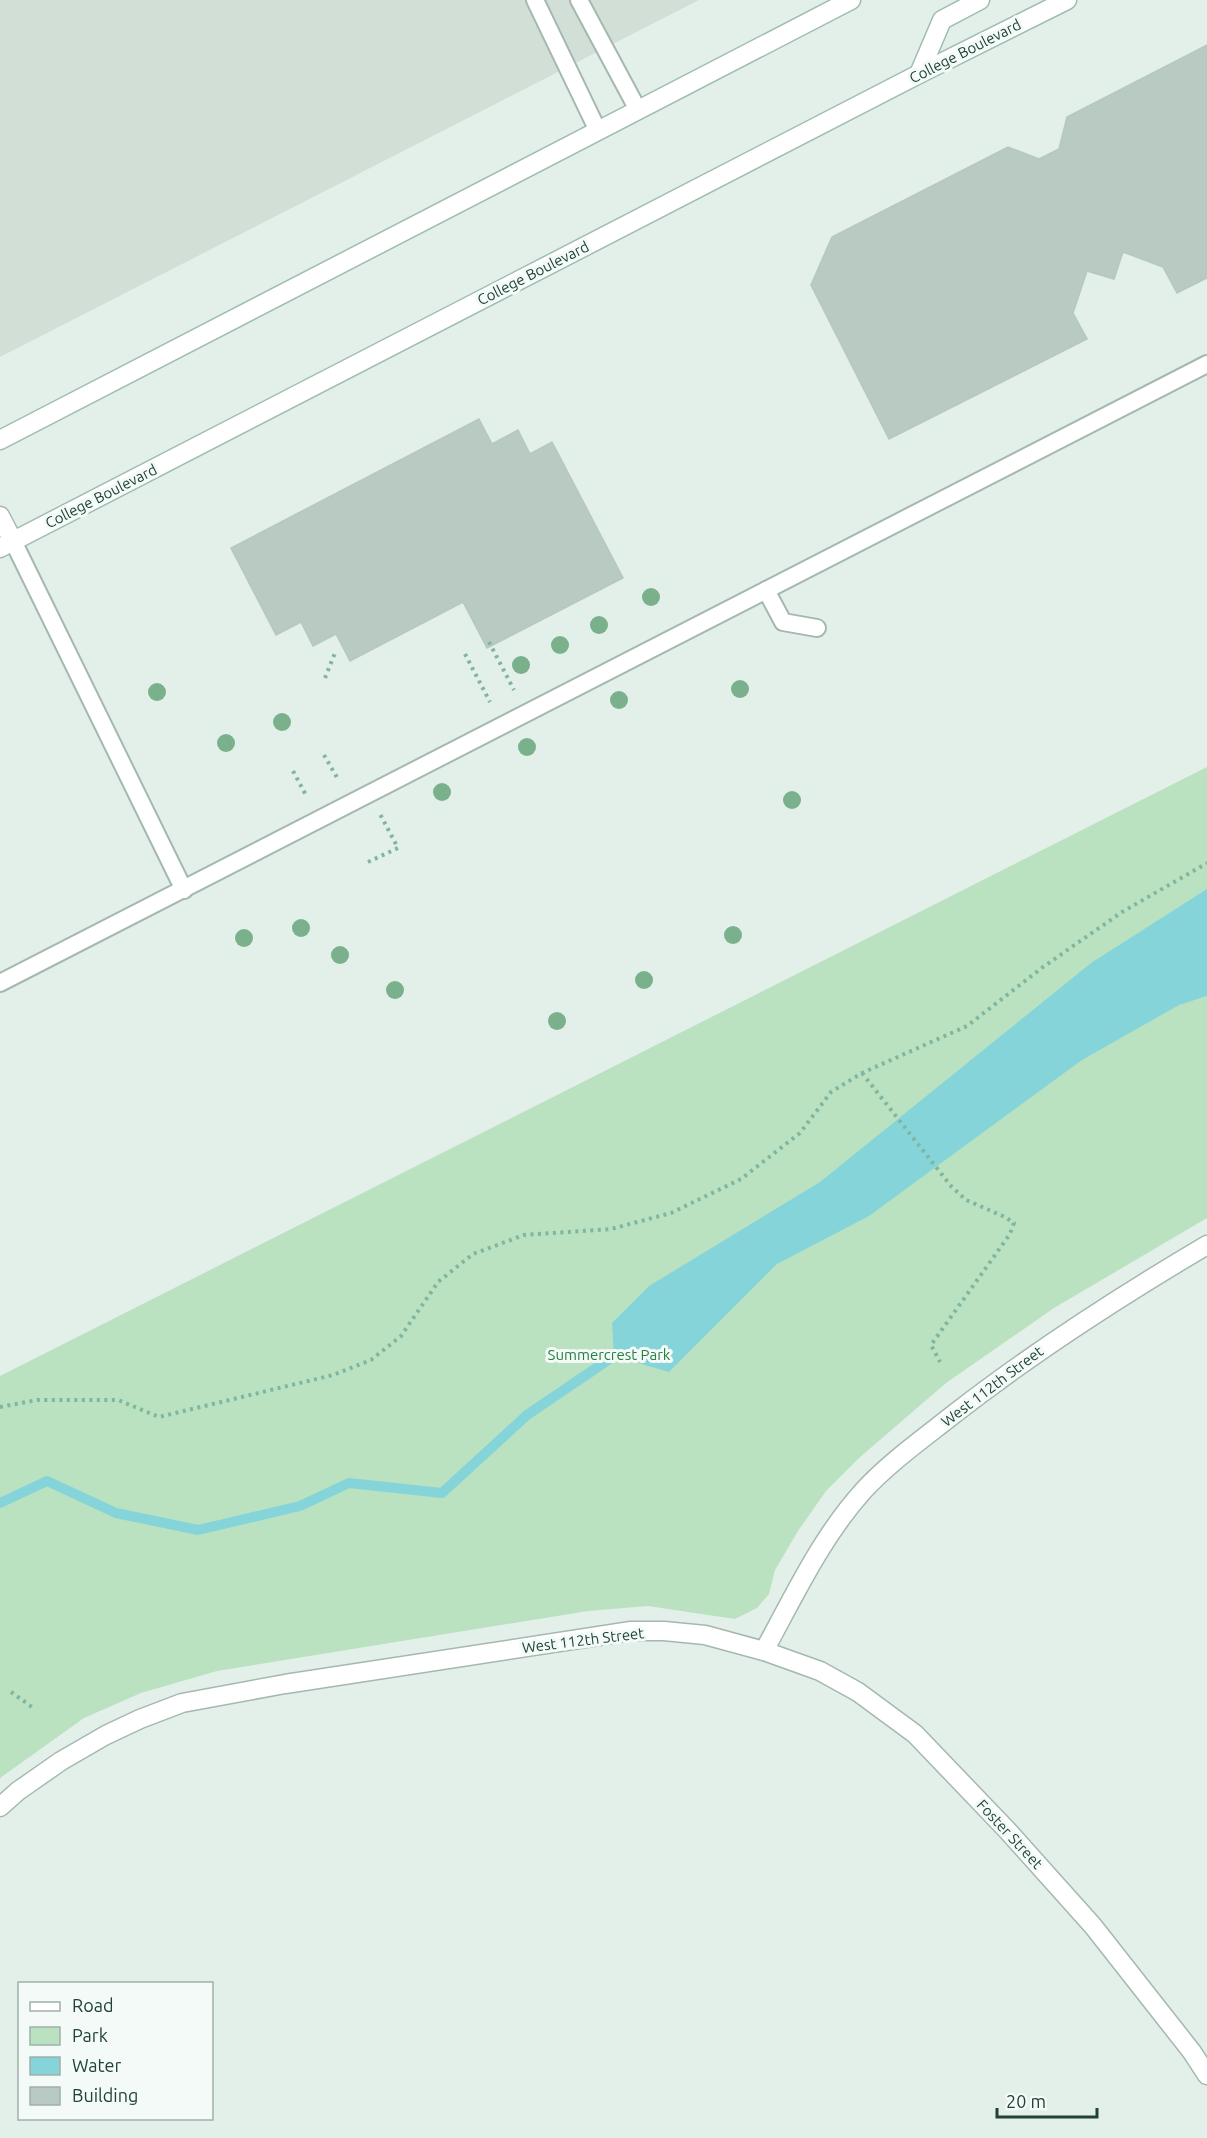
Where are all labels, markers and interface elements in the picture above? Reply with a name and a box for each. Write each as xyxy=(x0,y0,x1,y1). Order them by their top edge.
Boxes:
street label: College Boulevard xyxy=(906,16,1024,86)
street label: College Boulevard xyxy=(474,238,592,308)
street label: College Boulevard xyxy=(42,461,160,531)
street label: West 112th Street xyxy=(938,1342,1046,1430)
park label: Summercrest Park xyxy=(548,1346,671,1363)
street label: West 112th Street xyxy=(521,1624,645,1656)
street label: Foster Street xyxy=(974,1796,1046,1872)
legend xyxy=(18,1982,213,2120)
text: Road xyxy=(72,1995,114,2015)
text: Park xyxy=(72,2025,108,2045)
text: Water xyxy=(72,2055,122,2075)
scale bar xyxy=(997,2081,1098,2119)
text: Building xyxy=(72,2085,138,2105)
text: 20 m xyxy=(1006,2091,1046,2111)

